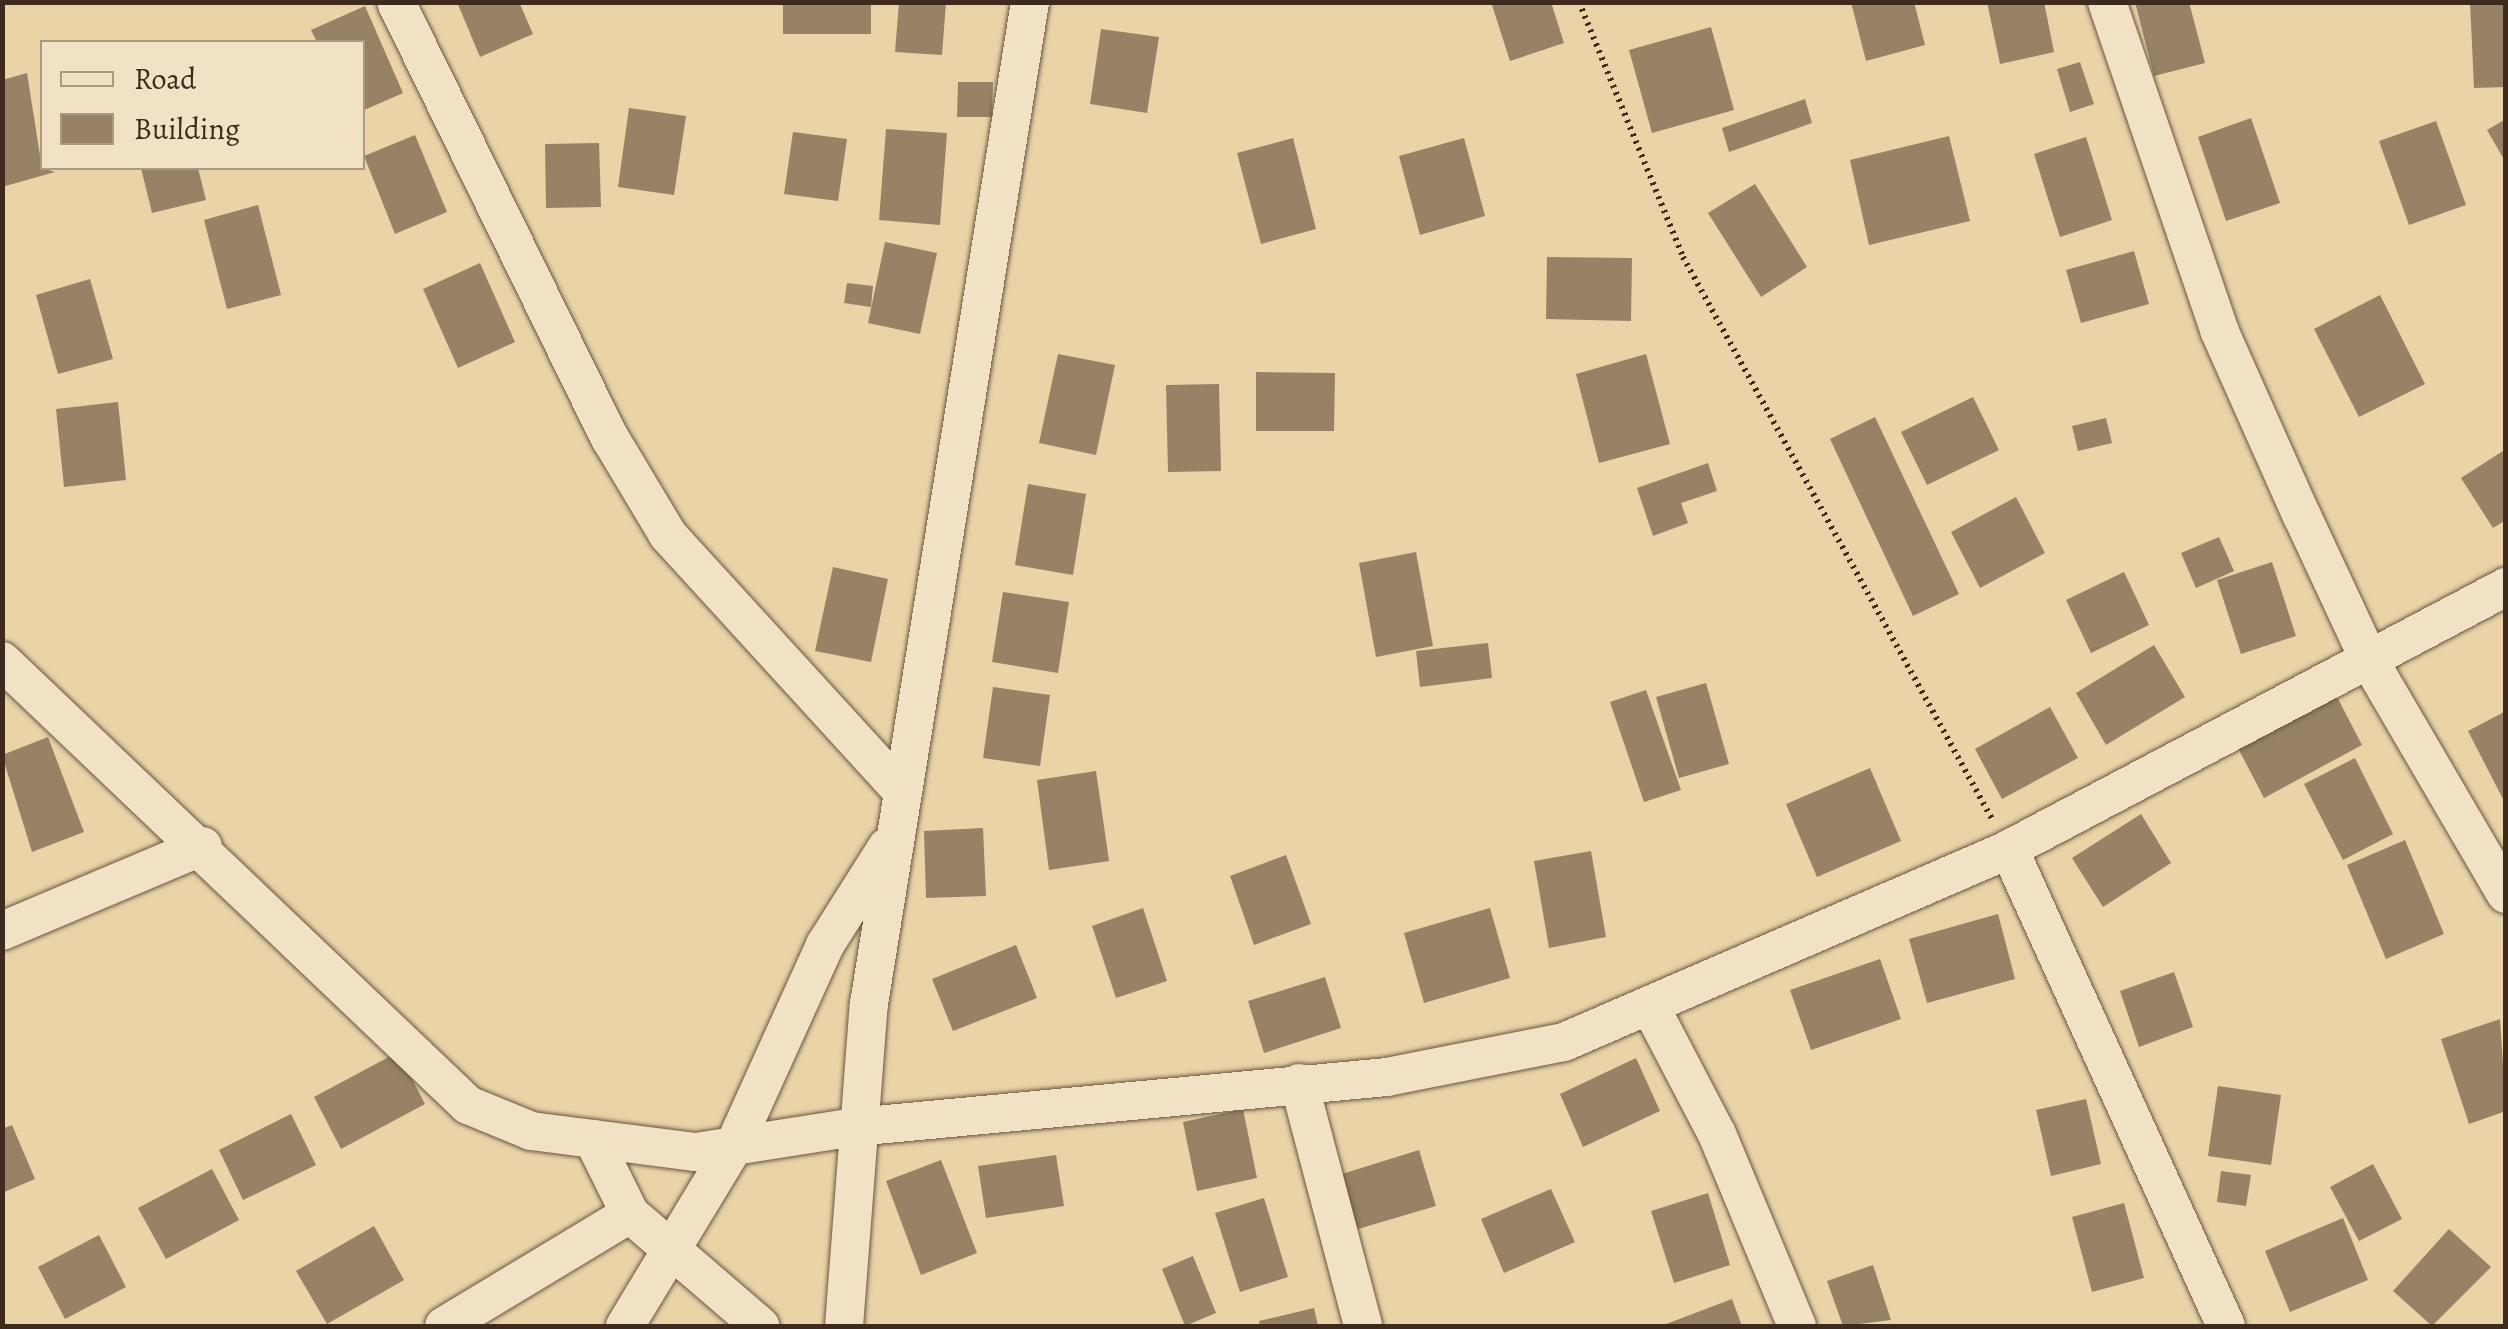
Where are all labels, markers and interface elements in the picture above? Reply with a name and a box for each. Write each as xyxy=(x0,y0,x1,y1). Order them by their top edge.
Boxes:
legend xyxy=(40,40,365,170)
text: Road xyxy=(134,59,196,99)
text: Building xyxy=(134,109,240,149)

